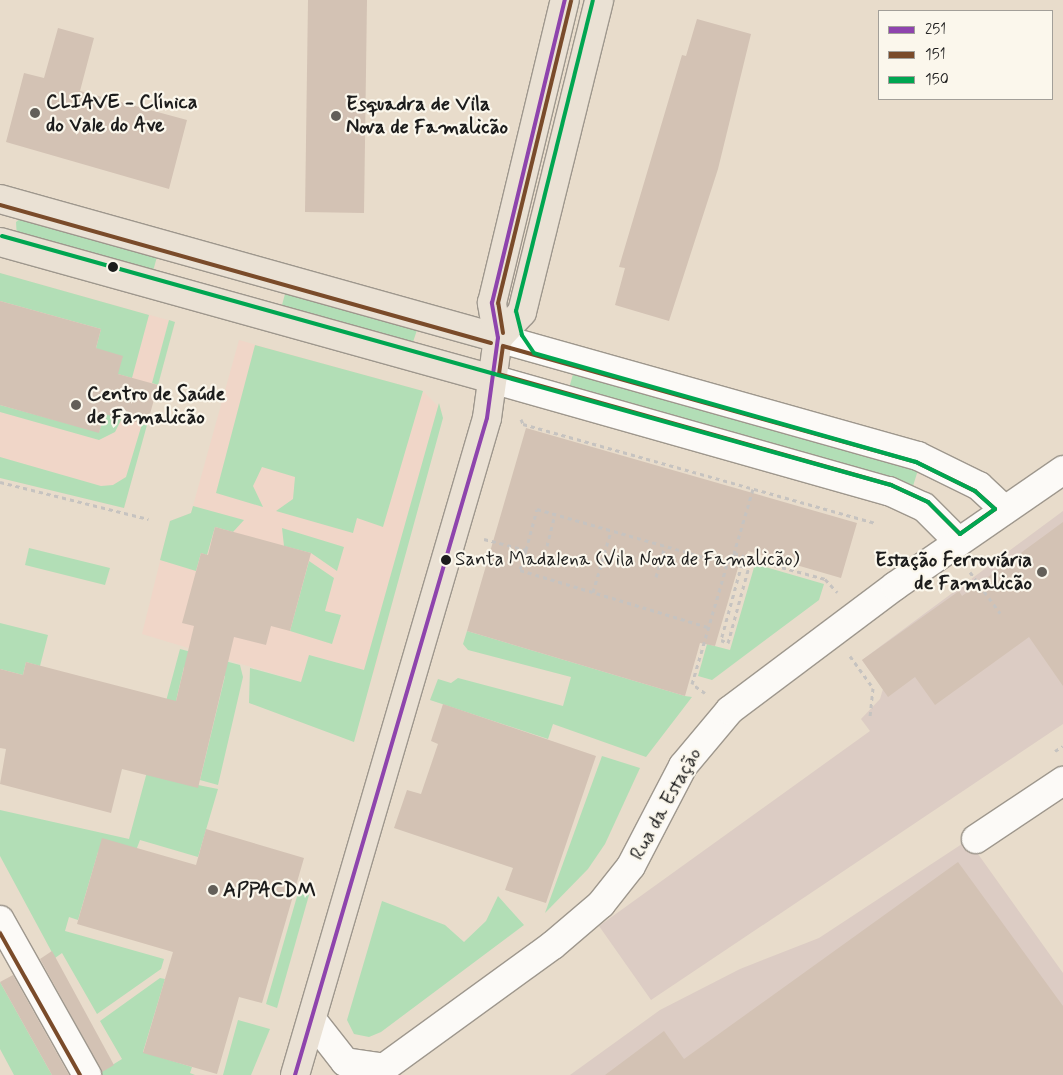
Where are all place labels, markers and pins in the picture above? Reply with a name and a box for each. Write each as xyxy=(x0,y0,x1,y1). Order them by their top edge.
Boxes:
place label: CLIAVE - Clínica do Vale do Ave xyxy=(46,90,197,137)
place label: Esquadra de Vila Nova de Famalicão xyxy=(346,92,503,139)
marker: CLIAVE - Clínica do Vale do Ave xyxy=(28,106,42,120)
marker: Esquadra de Vila Nova de Famalicão xyxy=(330,110,342,122)
unlabelled marker xyxy=(108,262,118,272)
place label: Centro de Saúde de Famalicão xyxy=(87,382,227,429)
marker: Centro de Saúde de Famalicão xyxy=(69,398,83,412)
place label: Estação Ferroviária de Famalicão xyxy=(874,548,1032,595)
place label: Santa Madalena (Vila Nova de Famalicão) xyxy=(455,549,791,571)
marker: Santa Madalena (Vila Nova de Famalicão) xyxy=(441,555,451,565)
marker: Estação Ferroviária de Famalicão xyxy=(1036,566,1048,578)
place label: APPACDM xyxy=(223,878,316,902)
marker: APPACDM xyxy=(207,884,219,896)

